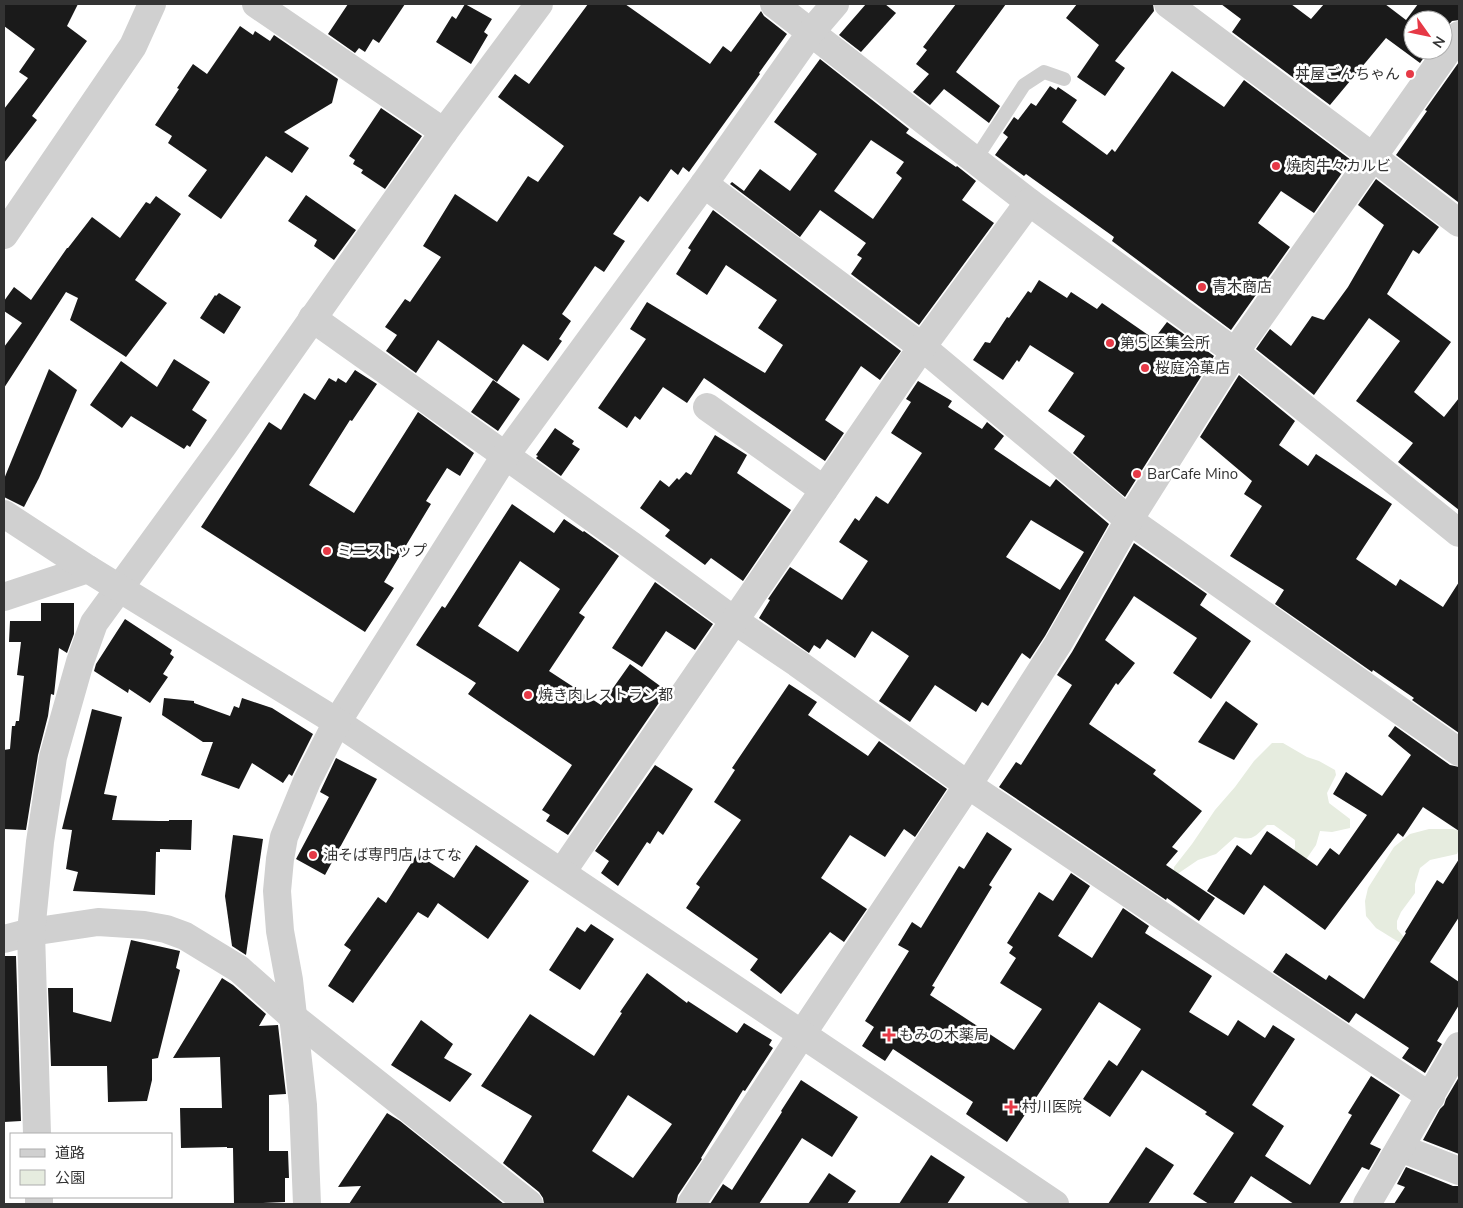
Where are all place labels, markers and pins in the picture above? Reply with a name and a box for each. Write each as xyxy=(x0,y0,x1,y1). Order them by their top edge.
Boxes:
place label: 丼屋ごんちゃん xyxy=(1295,64,1400,84)
marker: 丼屋ごんちゃん xyxy=(1404,68,1416,80)
place label: 焼肉牛々カルビ xyxy=(1286,156,1391,176)
marker: 焼肉牛々カルビ xyxy=(1270,160,1282,172)
place label: 青木商店 xyxy=(1212,277,1272,297)
marker: 青木商店 xyxy=(1196,281,1208,293)
place label: 第５区集会所 xyxy=(1120,333,1210,353)
marker: 第５区集会所 xyxy=(1104,337,1116,349)
place label: 桜庭冷菓店 xyxy=(1155,358,1230,378)
marker: 桜庭冷菓店 xyxy=(1139,362,1151,374)
place label: BarCafe Mino xyxy=(1147,464,1238,484)
marker: BarCafe Mino xyxy=(1131,468,1143,480)
place label: ミニストップ xyxy=(337,541,427,561)
marker: ミニストップ xyxy=(321,545,333,557)
place label: 焼き肉レストラン都 xyxy=(538,685,673,705)
marker: 焼き肉レストラン都 xyxy=(522,689,534,701)
place label: 油そば専門店 はてな xyxy=(323,845,462,865)
marker: 油そば専門店 はてな xyxy=(307,849,319,861)
place label: もみの木薬局 xyxy=(899,1025,989,1045)
marker: もみの木薬局 xyxy=(883,1029,895,1041)
place label: 村川医院 xyxy=(1022,1097,1082,1117)
marker: 村川医院 xyxy=(1004,1100,1018,1114)

